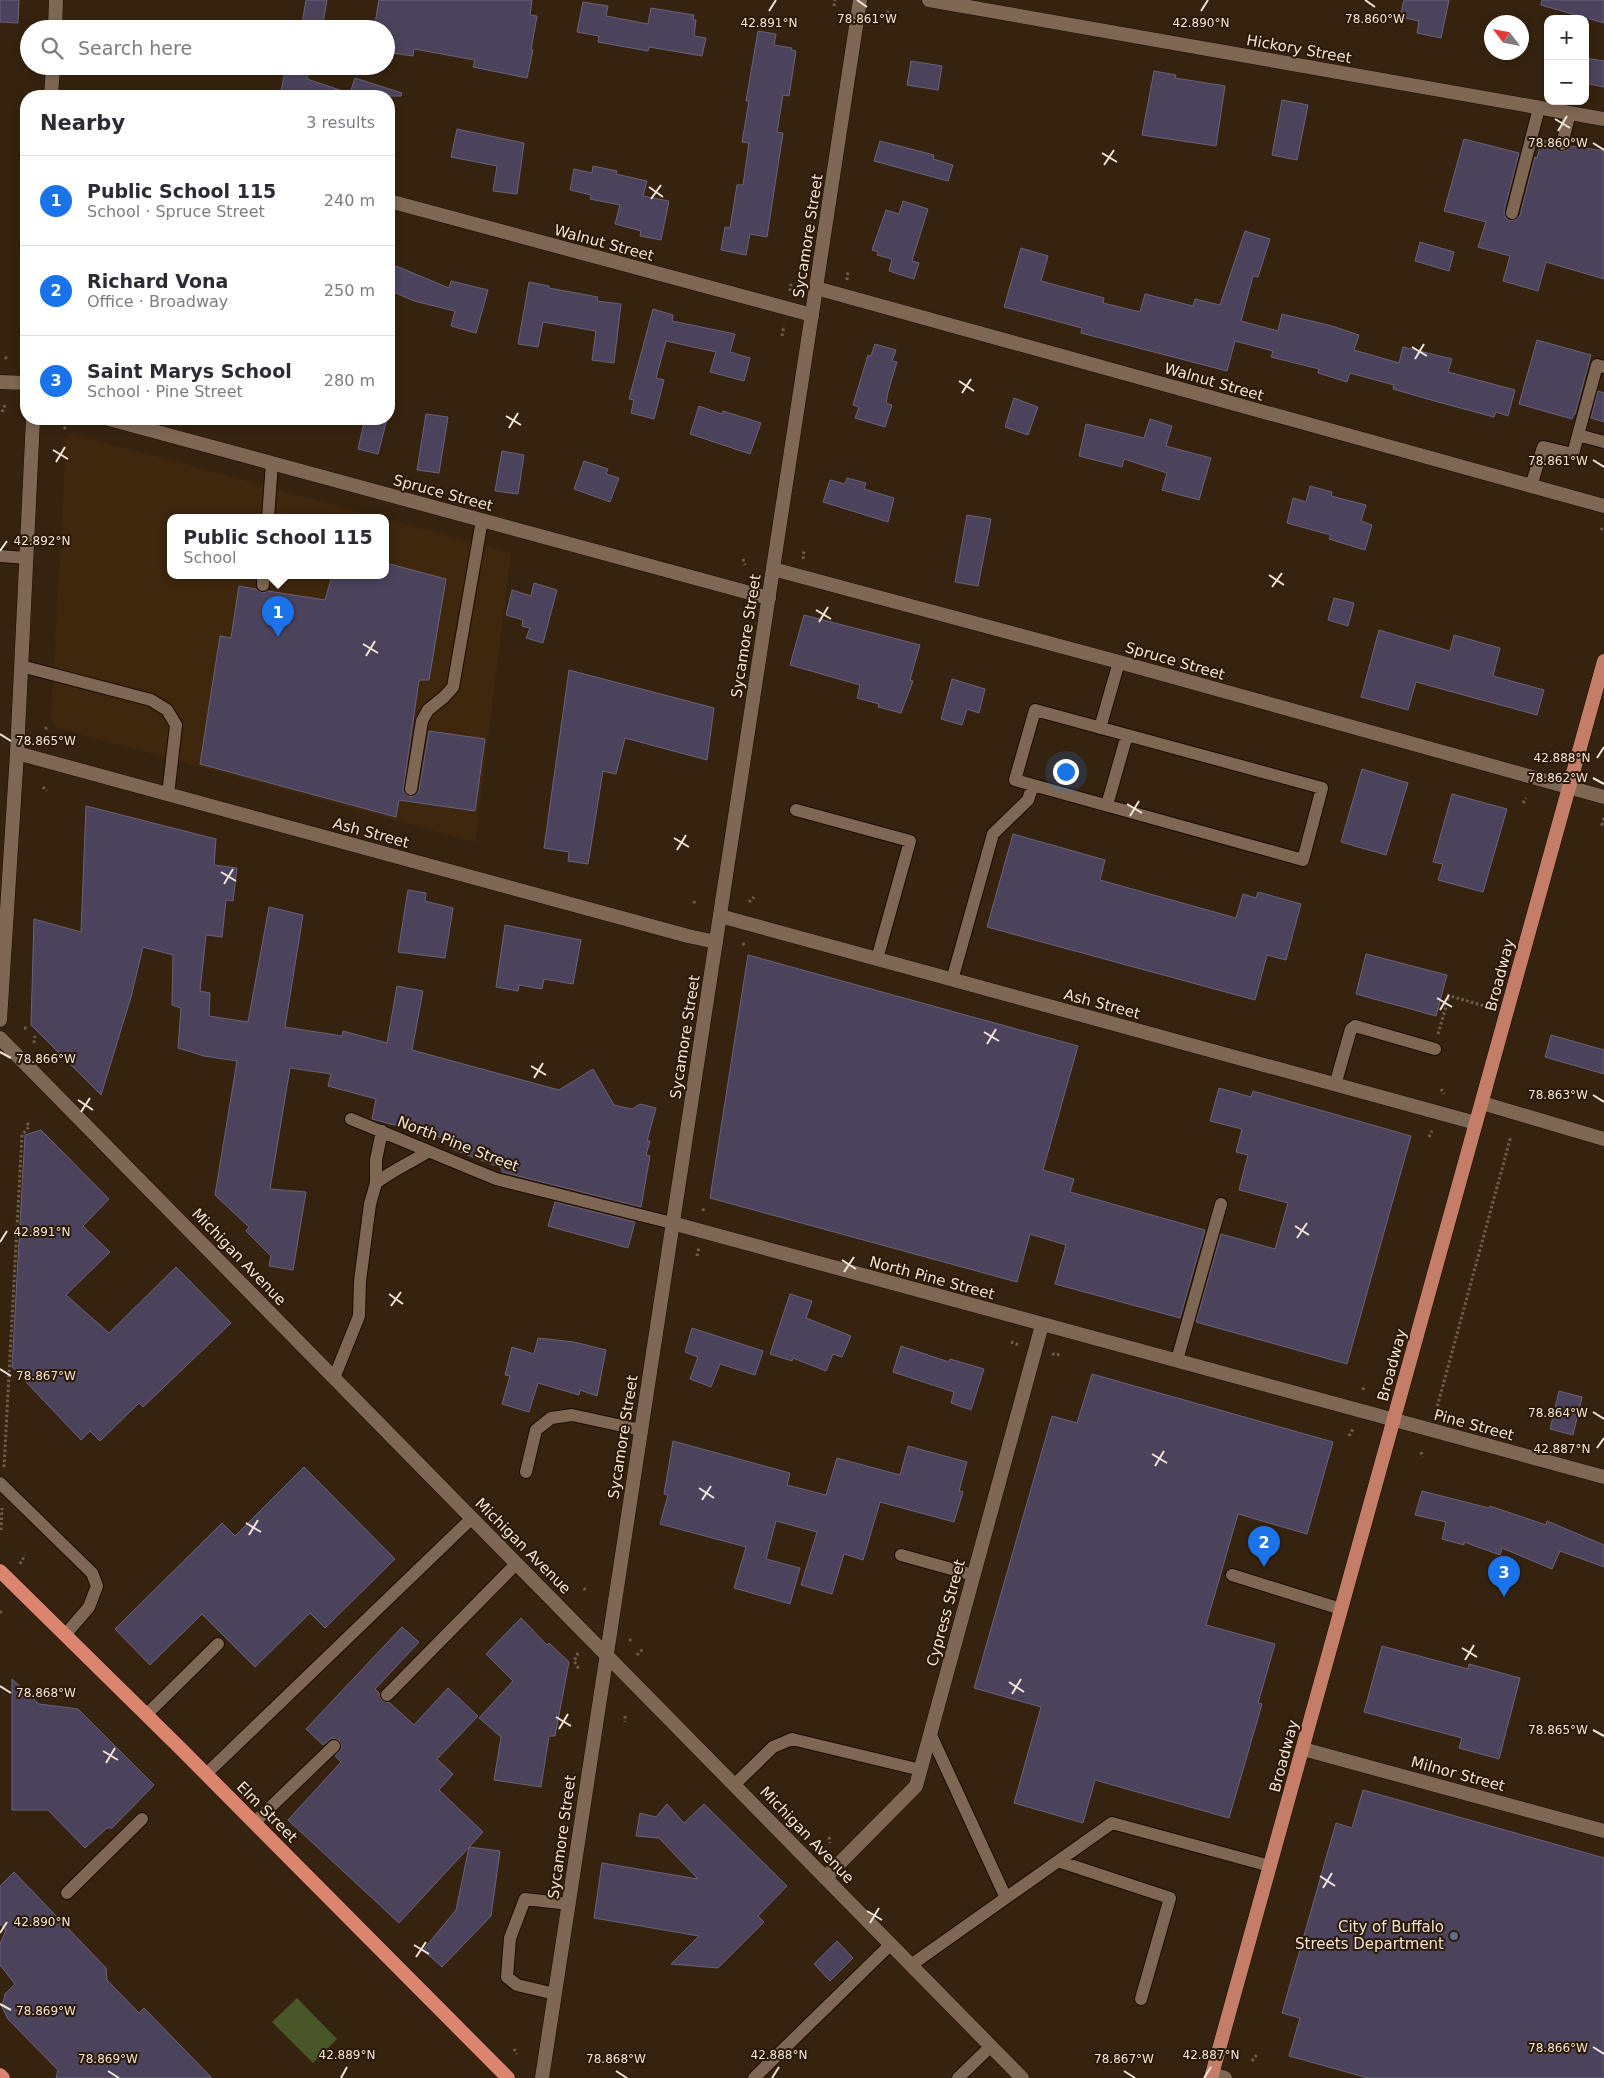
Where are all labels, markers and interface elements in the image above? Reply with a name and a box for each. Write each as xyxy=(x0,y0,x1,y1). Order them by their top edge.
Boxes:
text: 78.861°W xyxy=(837,12,897,26)
text: 78.860°W xyxy=(1345,12,1405,26)
north arrow xyxy=(1484,15,1529,60)
map controls xyxy=(1544,15,1589,105)
button: + xyxy=(1544,15,1589,60)
text: 42.891°N xyxy=(741,16,797,30)
text: 42.890°N xyxy=(1173,16,1229,30)
search box xyxy=(20,20,395,75)
street label: Hickory Street xyxy=(1245,31,1353,67)
icon: search xyxy=(38,34,66,62)
text: Search here xyxy=(78,37,192,59)
button: − xyxy=(1544,60,1589,105)
text: Nearby xyxy=(40,111,125,135)
text: 3 results xyxy=(306,113,375,132)
text: 78.860°W xyxy=(1528,136,1588,150)
street label: Sycamore Street xyxy=(789,173,827,299)
text: Public School 115 xyxy=(87,180,276,202)
text: 1 xyxy=(50,191,62,210)
text: 240 m xyxy=(324,191,375,210)
text: School · Spruce Street xyxy=(87,202,265,221)
street label: Walnut Street xyxy=(552,221,656,265)
text: Richard Vona xyxy=(87,270,228,292)
text: 2 xyxy=(50,281,62,300)
text: 250 m xyxy=(324,281,375,300)
text: Office · Broadway xyxy=(87,292,228,311)
street label: Walnut Street xyxy=(1162,359,1266,405)
text: Saint Marys School xyxy=(87,360,292,382)
text: 3 xyxy=(50,371,62,390)
text: 280 m xyxy=(324,371,375,390)
text: School · Pine Street xyxy=(87,382,243,401)
text: 78.861°W xyxy=(1528,454,1588,468)
street label: Spruce Street xyxy=(391,471,495,515)
popup xyxy=(167,514,389,579)
text: Public School 115 xyxy=(183,526,373,548)
text: 42.892°N xyxy=(14,534,70,548)
text: School xyxy=(183,548,236,567)
street label: Sycamore Street xyxy=(727,573,765,699)
pin: 1 xyxy=(262,596,294,637)
street label: Spruce Street xyxy=(1123,638,1227,684)
text: 78.865°W xyxy=(16,734,76,748)
text: 42.888°N xyxy=(1534,751,1590,765)
your location xyxy=(1053,759,1079,785)
text: 78.862°W xyxy=(1528,771,1588,785)
street label: Ash Street xyxy=(331,814,411,852)
street label: Broadway xyxy=(1482,937,1518,1013)
street label: Sycamore Street xyxy=(666,974,704,1100)
street label: Ash Street xyxy=(1062,985,1142,1023)
text: 78.866°W xyxy=(16,1052,76,1066)
text: 78.863°W xyxy=(1528,1088,1588,1102)
street label: North Pine Street xyxy=(395,1113,521,1176)
street label: Michigan Avenue xyxy=(188,1205,290,1309)
text: 42.891°N xyxy=(14,1225,70,1239)
street label: North Pine Street xyxy=(868,1253,997,1303)
street label: Broadway xyxy=(1374,1327,1410,1403)
text: 78.867°W xyxy=(16,1369,76,1383)
street label: Sycamore Street xyxy=(604,1374,642,1500)
street label: Pine Street xyxy=(1432,1406,1516,1444)
text: 78.864°W xyxy=(1528,1406,1588,1420)
text: 42.887°N xyxy=(1534,1442,1590,1456)
street label: Michigan Avenue xyxy=(471,1494,575,1598)
pin: 2 xyxy=(1248,1526,1280,1567)
pin: 3 xyxy=(1488,1556,1520,1597)
street label: Cypress Street xyxy=(923,1557,969,1668)
text: 78.868°W xyxy=(16,1686,76,1700)
street label: Broadway xyxy=(1266,1718,1302,1794)
text: 78.865°W xyxy=(1528,1723,1588,1737)
street label: Milnor Street xyxy=(1409,1753,1507,1795)
street label: Sycamore Street xyxy=(544,1774,580,1900)
street label: Elm Street xyxy=(233,1778,301,1846)
street label: Michigan Avenue xyxy=(756,1783,858,1887)
text: 42.890°N xyxy=(14,1915,70,1929)
place label: City of Buffalo Streets Department xyxy=(1295,1918,1444,1953)
marker: City of Buffalo Streets Department xyxy=(1448,1930,1460,1942)
text: 78.869°W xyxy=(16,2004,76,2018)
text: 78.866°W xyxy=(1528,2041,1588,2055)
text: 42.889°N xyxy=(319,2048,375,2062)
text: 42.888°N xyxy=(751,2048,807,2062)
text: 42.887°N xyxy=(1183,2048,1239,2062)
text: 78.869°W xyxy=(78,2052,138,2066)
text: 78.868°W xyxy=(586,2052,646,2066)
text: 78.867°W xyxy=(1094,2052,1154,2066)

